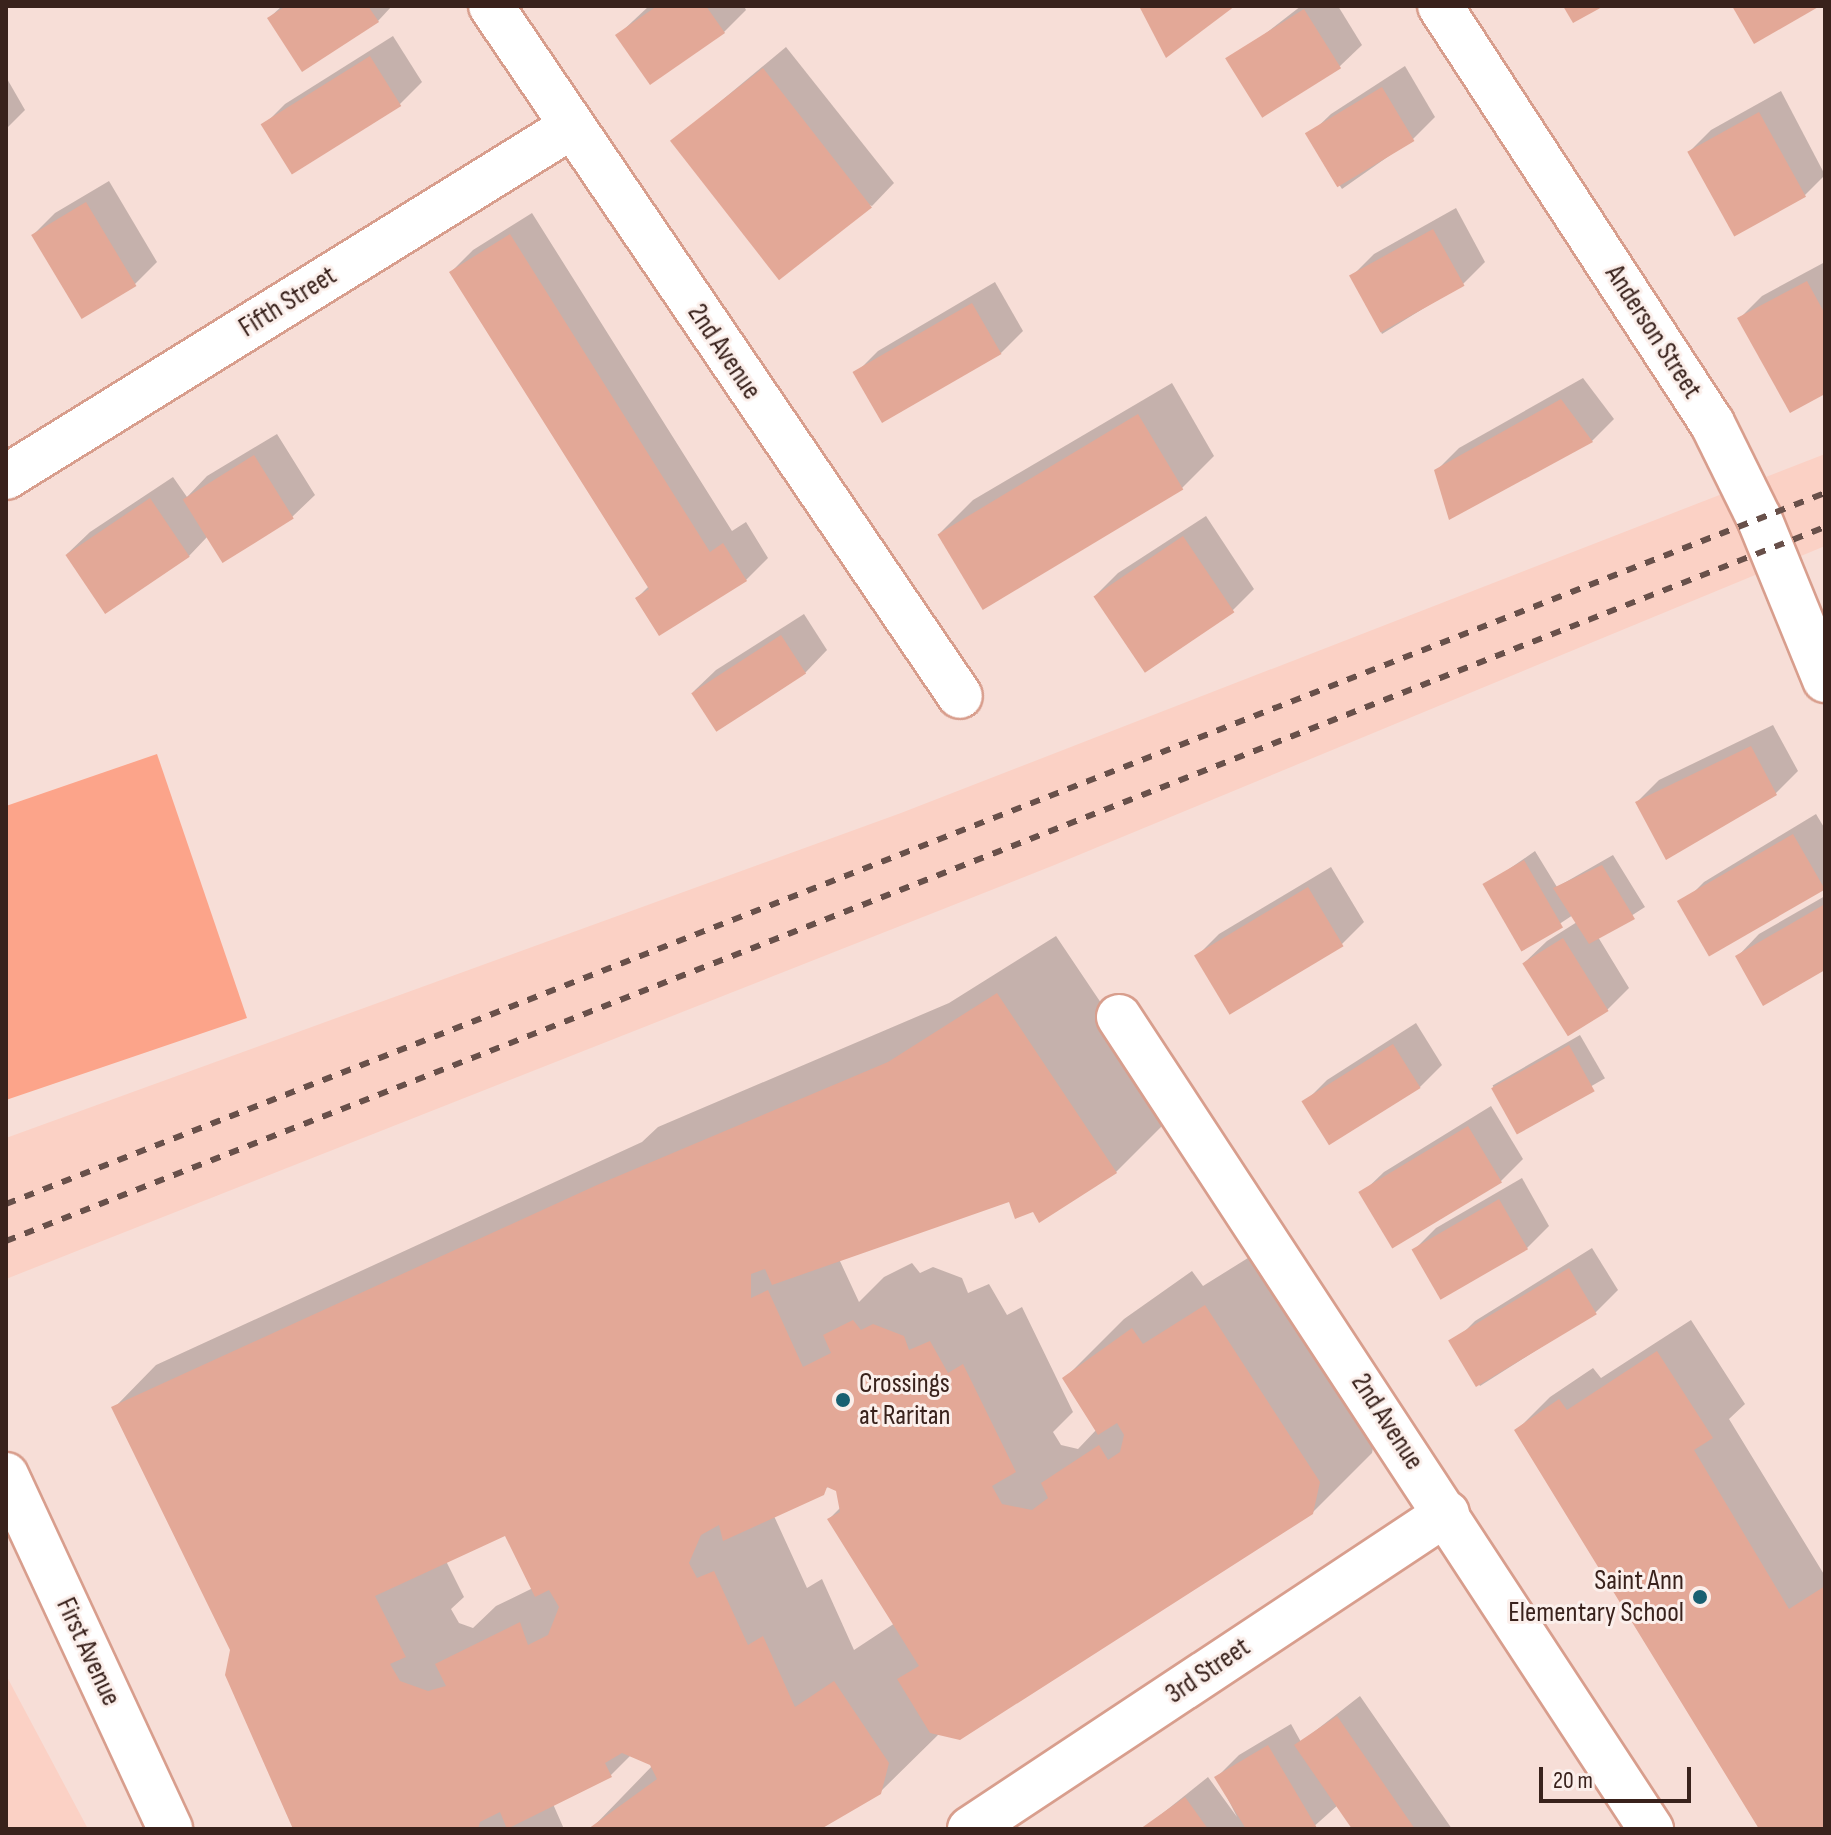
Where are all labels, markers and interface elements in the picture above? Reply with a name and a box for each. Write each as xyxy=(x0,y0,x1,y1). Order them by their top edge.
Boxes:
street label: Fifth Street xyxy=(233,259,343,345)
street label: Anderson Street xyxy=(1597,259,1709,405)
street label: 2nd Avenue xyxy=(680,298,768,406)
place label: Crossings at Raritan xyxy=(859,1367,951,1433)
street label: 2nd Avenue xyxy=(1343,1368,1431,1476)
marker: Crossings at Raritan xyxy=(834,1391,852,1409)
place label: Saint Ann Elementary School xyxy=(1508,1564,1684,1630)
marker: Saint Ann Elementary School xyxy=(1691,1588,1709,1606)
street label: First Avenue xyxy=(48,1593,128,1711)
street label: 3rd Street xyxy=(1159,1631,1257,1711)
scale bar xyxy=(1543,1751,1695,1801)
text: 20 m xyxy=(1553,1766,1593,1795)

